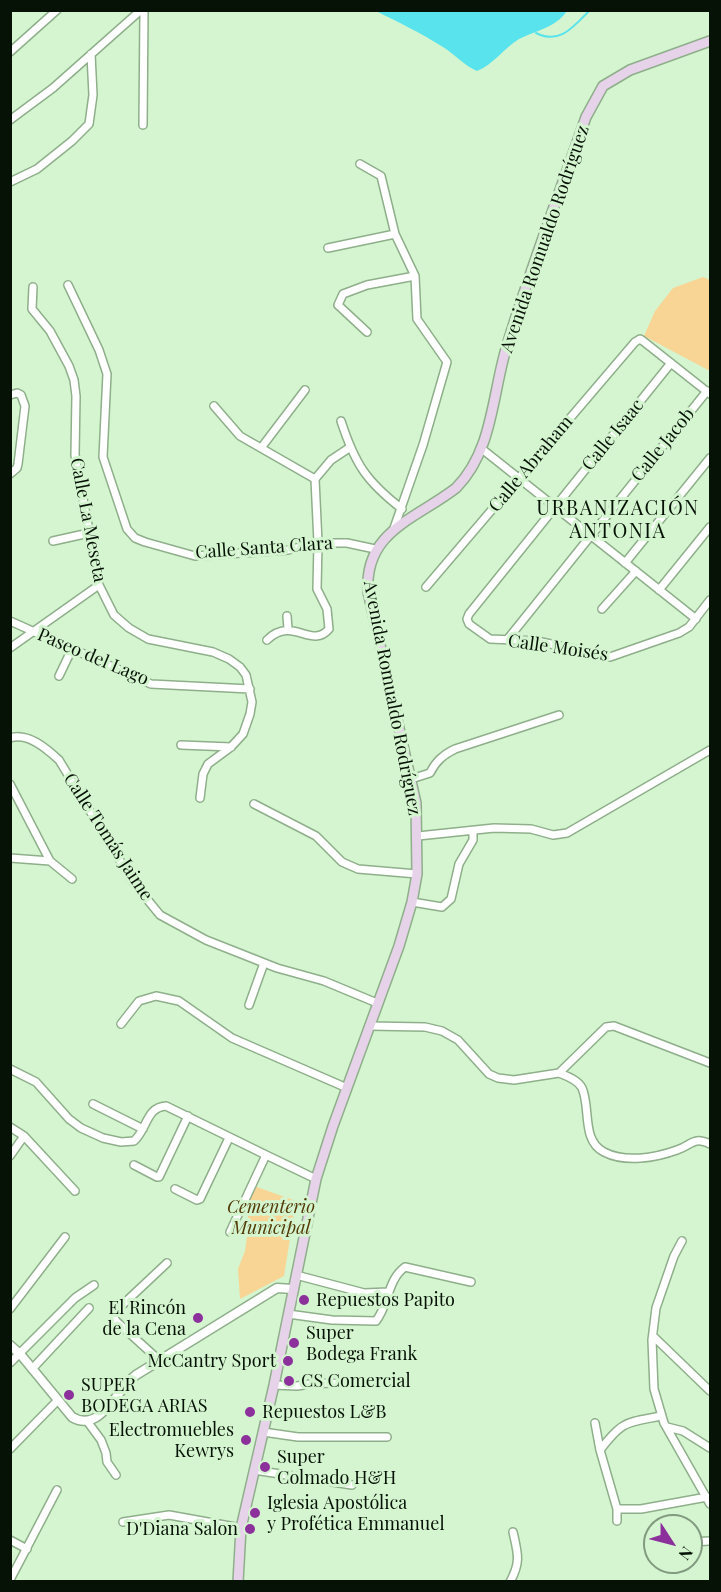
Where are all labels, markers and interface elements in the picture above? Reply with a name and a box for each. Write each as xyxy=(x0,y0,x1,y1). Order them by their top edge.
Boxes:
street label: Avenida Romualdo Rodríguez xyxy=(496,123,594,355)
street label: Calle Isaac xyxy=(578,395,648,475)
street label: Calle Jacob xyxy=(627,404,699,486)
street label: Calle Abraham xyxy=(484,411,578,517)
street label: Calle La Meseta xyxy=(65,456,111,584)
district label: URBANIZACIÓN ANTONIA xyxy=(536,497,700,544)
street label: Calle Santa Clara xyxy=(195,532,333,564)
street label: Avenida Romualdo Rodríguez xyxy=(359,579,425,817)
street label: Paseo del Lago xyxy=(34,624,152,690)
street label: Calle Moisés xyxy=(507,630,609,666)
street label: Calle Tomás Jaime xyxy=(59,769,157,905)
park label: Cementerio Municipal xyxy=(227,1196,315,1238)
place label: Repuestos Papito xyxy=(316,1289,455,1311)
marker: Repuestos Papito xyxy=(297,1293,311,1307)
place label: El Rincón de la Cena xyxy=(102,1297,186,1340)
marker: El Rincón de la Cena xyxy=(191,1311,205,1325)
place label: Super Bodega Frank xyxy=(306,1322,417,1364)
marker: Super Bodega Frank xyxy=(287,1336,301,1350)
place label: McCantry Sport xyxy=(147,1350,276,1372)
marker: McCantry Sport xyxy=(281,1354,295,1368)
place label: CS Comercial xyxy=(301,1370,411,1392)
place label: SUPER BODEGA ARIAS xyxy=(81,1374,208,1416)
marker: CS Comercial xyxy=(282,1374,296,1388)
marker: SUPER BODEGA ARIAS xyxy=(62,1388,76,1402)
place label: Repuestos L&B xyxy=(262,1401,386,1423)
marker: Repuestos L&B xyxy=(243,1405,257,1419)
place label: Electromuebles Kewrys xyxy=(109,1419,234,1462)
marker: Electromuebles Kewrys xyxy=(239,1433,253,1447)
place label: Super Colmado H&H xyxy=(277,1446,396,1488)
marker: Super Colmado H&H xyxy=(258,1460,272,1474)
place label: Iglesia Apostólica y Profética Emmanuel xyxy=(267,1492,445,1534)
marker: Iglesia Apostólica y Profética Emmanuel xyxy=(248,1506,262,1520)
north arrow xyxy=(643,1514,703,1574)
place label: D'Diana Salon xyxy=(126,1518,238,1540)
marker: D'Diana Salon xyxy=(243,1522,257,1536)
text: N xyxy=(674,1543,698,1565)

